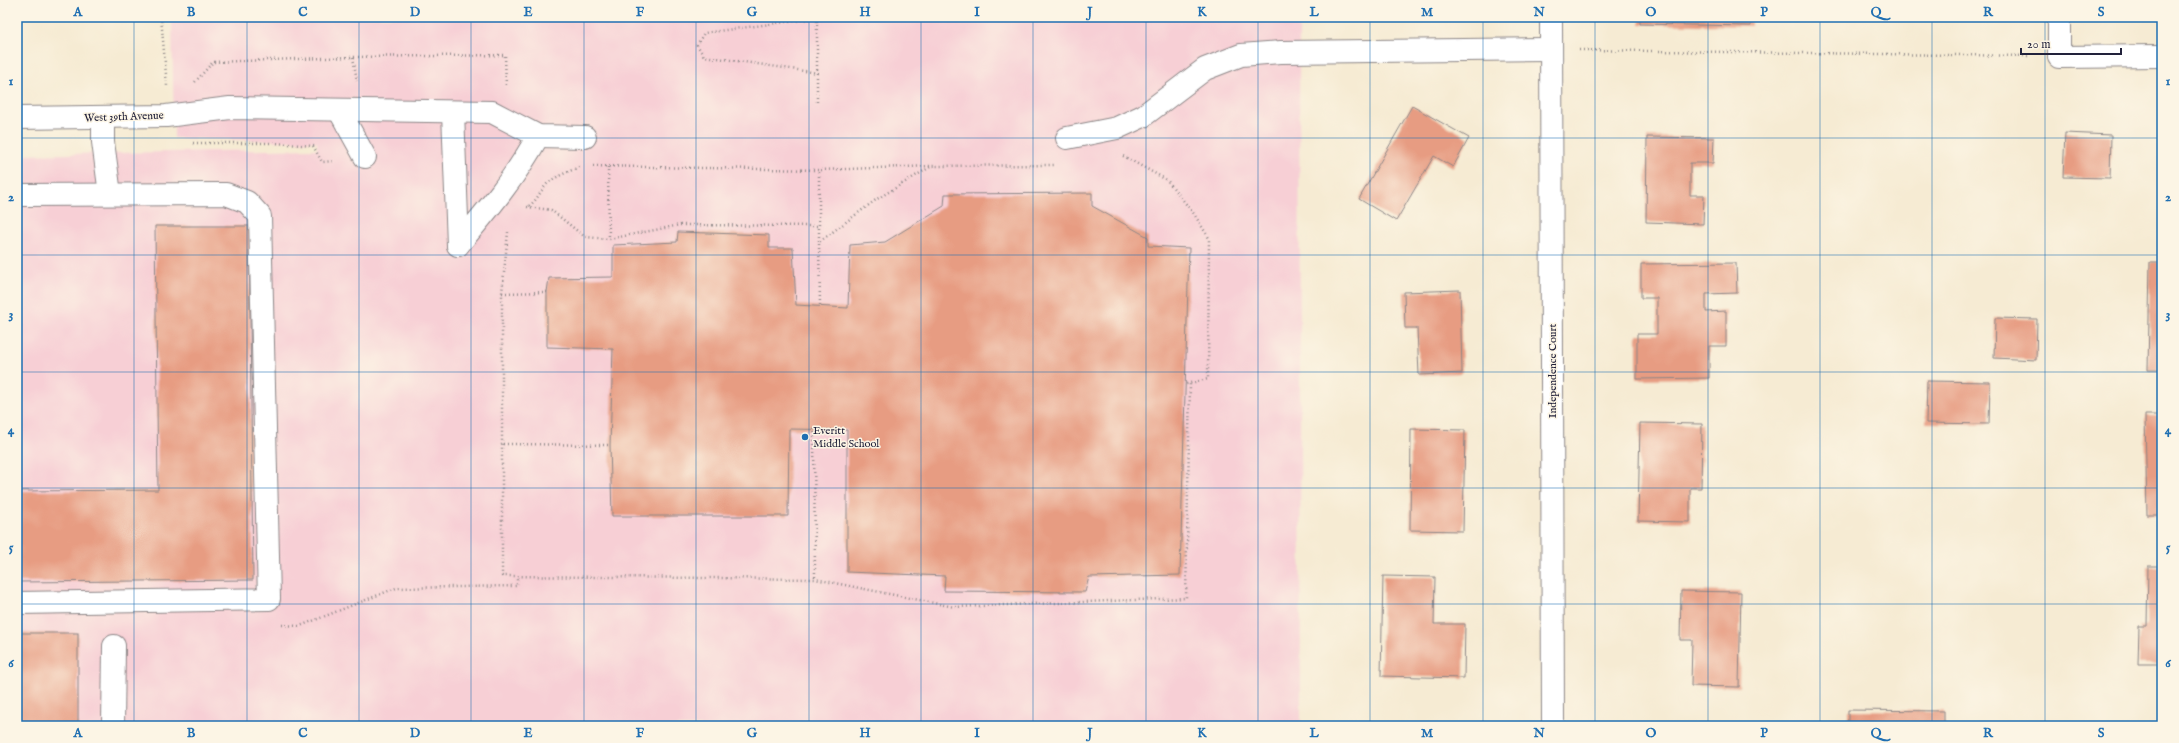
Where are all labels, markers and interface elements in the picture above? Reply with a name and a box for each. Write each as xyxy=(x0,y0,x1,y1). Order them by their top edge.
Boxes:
text: A xyxy=(73,4,84,21)
text: B xyxy=(187,4,196,21)
text: C xyxy=(298,4,308,21)
text: D xyxy=(410,4,421,21)
text: E xyxy=(523,4,533,21)
text: F xyxy=(636,4,645,21)
text: G xyxy=(747,4,758,21)
text: H xyxy=(859,4,871,21)
text: I xyxy=(974,4,980,21)
text: J xyxy=(1085,4,1093,21)
text: K xyxy=(1197,4,1207,21)
text: L xyxy=(1308,4,1319,21)
text: M xyxy=(1421,4,1434,21)
text: N xyxy=(1532,4,1545,21)
text: O xyxy=(1646,4,1657,21)
text: P xyxy=(1760,4,1768,21)
text: Q xyxy=(1871,4,1891,21)
text: R xyxy=(1983,4,1994,21)
text: S xyxy=(2098,4,2105,21)
scale bar xyxy=(2021,30,2121,56)
text: 20 m xyxy=(2027,37,2050,52)
text: 1 xyxy=(9,73,14,90)
text: 1 xyxy=(2166,73,2171,90)
street label: West 39th Avenue xyxy=(84,109,164,125)
text: 2 xyxy=(8,189,14,206)
text: 2 xyxy=(2165,189,2171,206)
text: 3 xyxy=(9,306,14,323)
text: 3 xyxy=(2166,306,2171,323)
street label: Independence Court xyxy=(1546,323,1560,418)
text: 4 xyxy=(8,422,15,439)
text: 4 xyxy=(2165,422,2172,439)
place label: Everitt Middle School xyxy=(813,424,879,451)
marker: Everitt Middle School xyxy=(800,432,810,442)
text: 5 xyxy=(9,539,14,556)
text: 5 xyxy=(2166,539,2171,556)
text: 6 xyxy=(8,655,14,672)
text: 6 xyxy=(2165,655,2171,672)
text: A xyxy=(73,725,84,742)
text: B xyxy=(187,725,196,742)
text: C xyxy=(298,725,308,742)
text: D xyxy=(410,725,421,742)
text: E xyxy=(523,725,533,742)
text: F xyxy=(636,725,645,742)
text: G xyxy=(747,725,758,742)
text: H xyxy=(859,725,871,742)
text: I xyxy=(974,725,980,742)
text: J xyxy=(1085,725,1093,742)
text: K xyxy=(1197,725,1207,742)
text: L xyxy=(1308,725,1319,742)
text: M xyxy=(1421,725,1434,742)
text: N xyxy=(1532,725,1545,742)
text: O xyxy=(1646,725,1657,742)
text: P xyxy=(1760,725,1768,742)
text: Q xyxy=(1871,725,1891,742)
text: R xyxy=(1983,725,1994,742)
text: S xyxy=(2098,725,2105,742)

